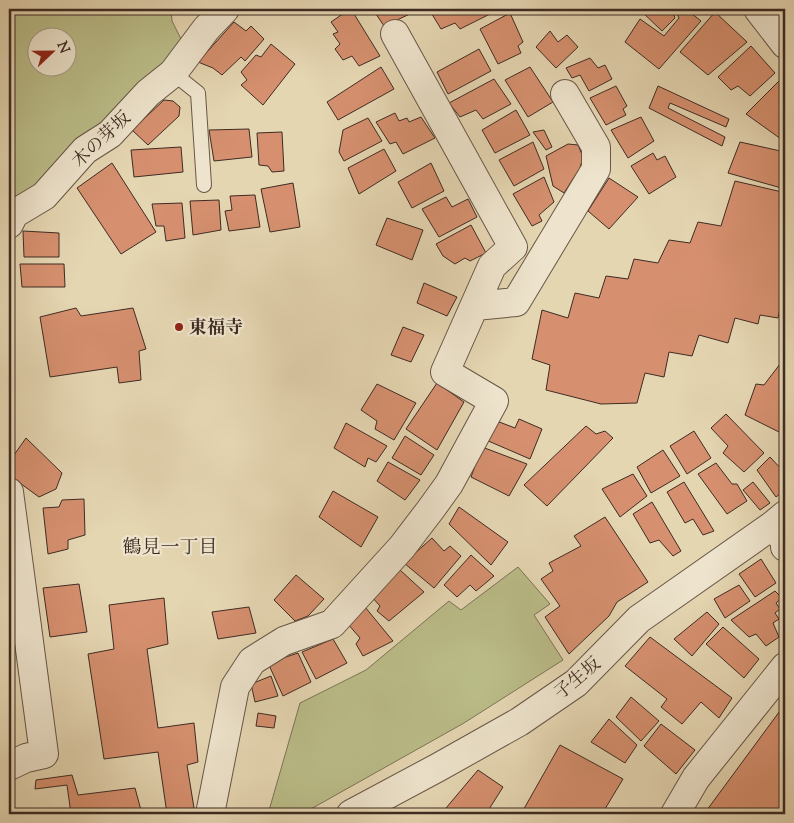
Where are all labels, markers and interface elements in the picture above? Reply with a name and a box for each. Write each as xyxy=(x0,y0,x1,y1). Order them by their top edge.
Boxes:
north arrow xyxy=(28,28,78,78)
text: N xyxy=(51,39,74,57)
street label: 木の芽坂 xyxy=(67,106,138,175)
place label: 東福寺 xyxy=(189,316,243,342)
marker: 東福寺 xyxy=(173,321,185,333)
district label: 鶴見一丁目 xyxy=(122,535,218,562)
street label: 子生坂 xyxy=(549,652,607,707)

